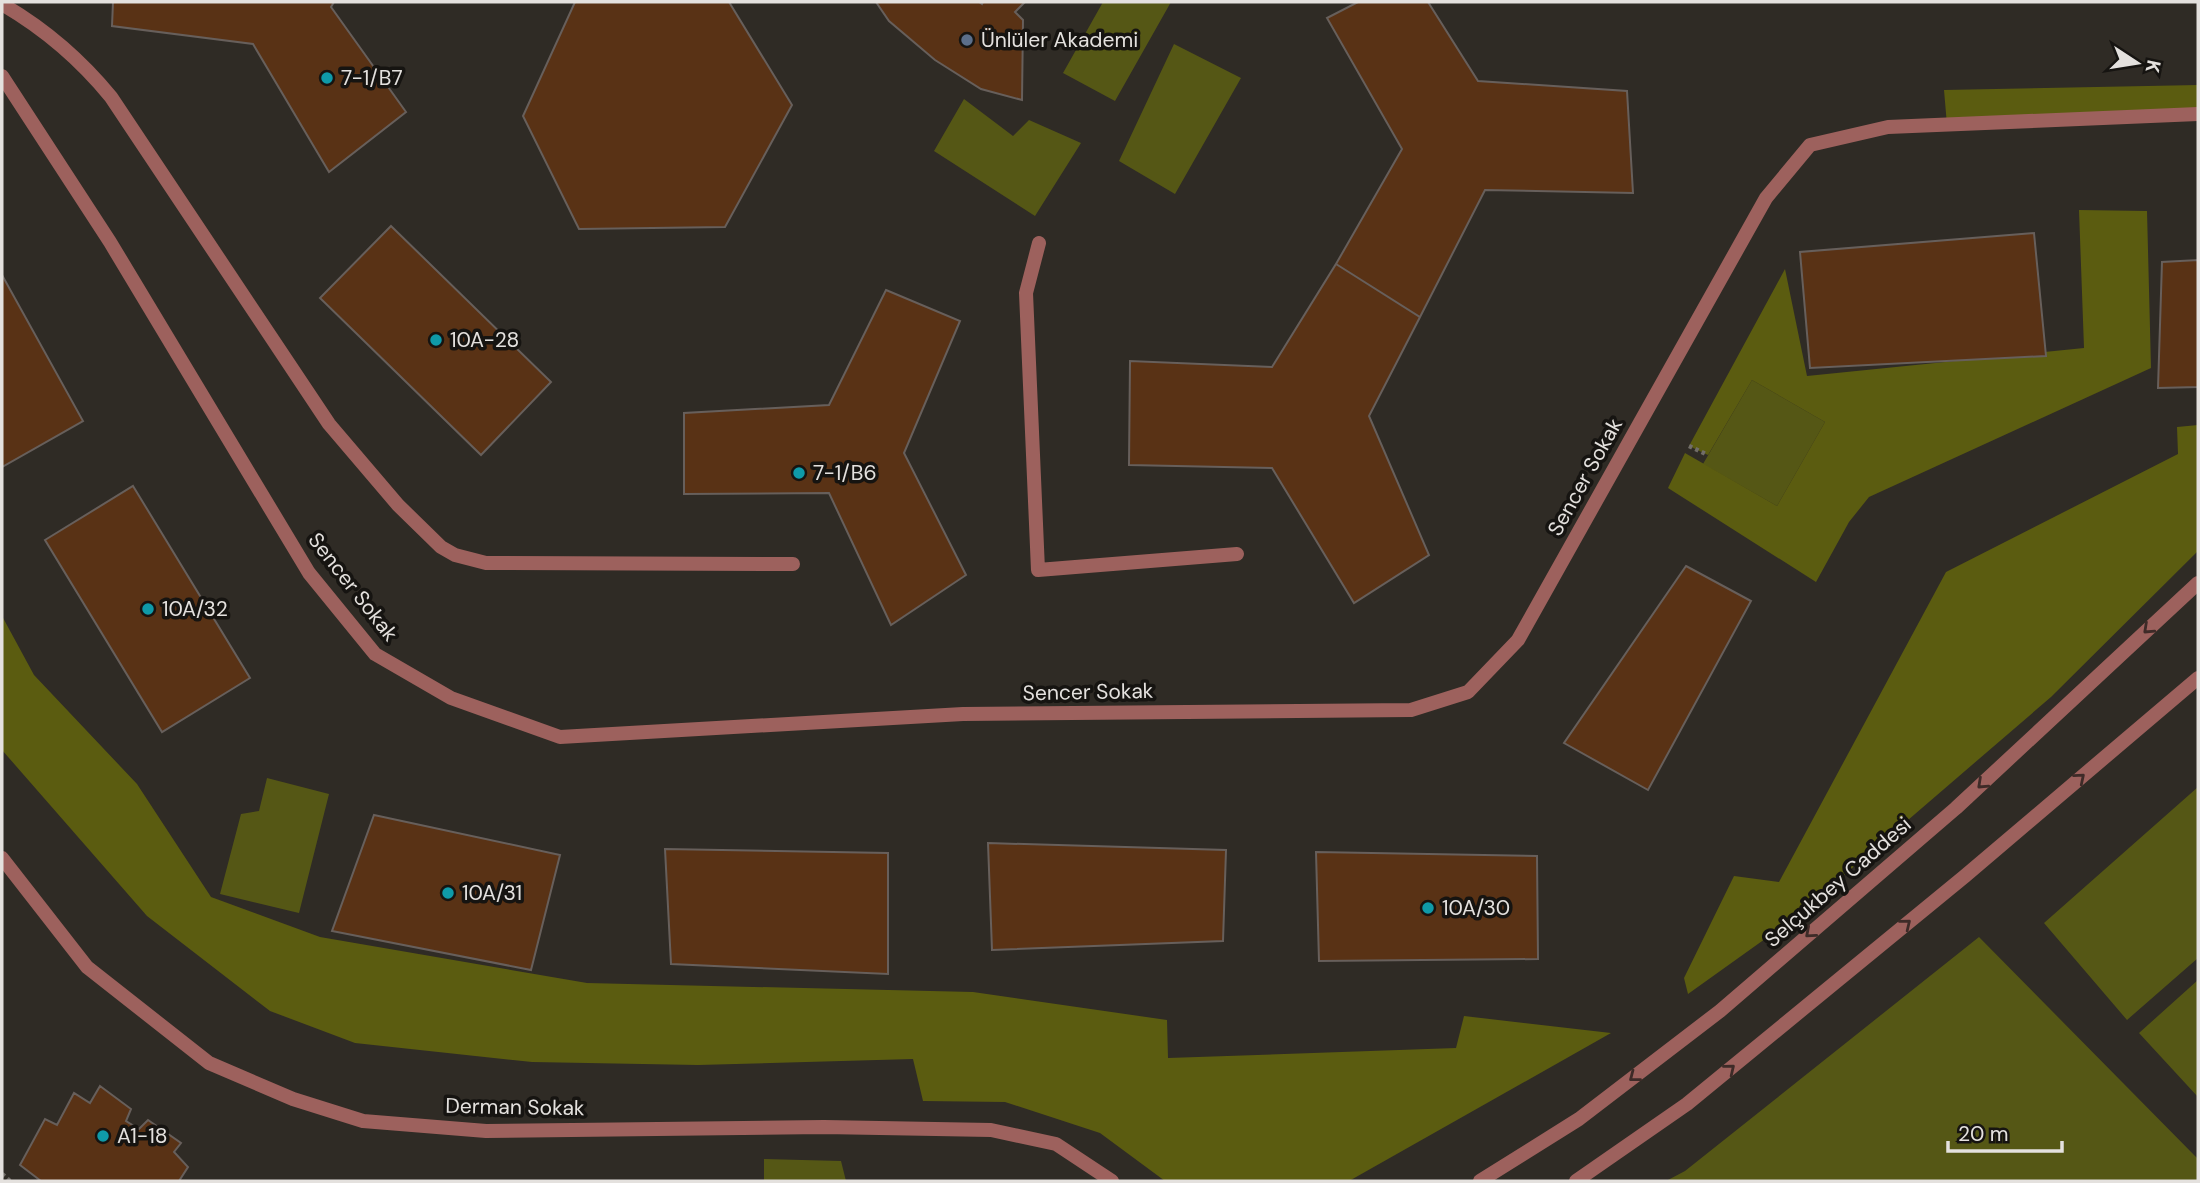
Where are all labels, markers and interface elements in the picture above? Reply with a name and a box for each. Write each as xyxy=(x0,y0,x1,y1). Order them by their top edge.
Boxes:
place label: Ünlüler Akademi xyxy=(981,26,1138,54)
north arrow xyxy=(2102,28,2172,98)
marker: Ünlüler Akademi xyxy=(959,32,975,48)
text: K xyxy=(2140,58,2167,75)
place label: 7-1/B7 xyxy=(341,64,403,92)
marker: 7-1/B7 xyxy=(319,70,335,86)
place label: 10A-28 xyxy=(450,326,519,354)
marker: 10A-28 xyxy=(428,332,444,348)
street label: Sencer Sokak xyxy=(1541,413,1629,541)
place label: 7-1/B6 xyxy=(813,459,877,487)
marker: 7-1/B6 xyxy=(791,465,807,481)
street label: Sencer Sokak xyxy=(302,527,404,647)
place label: 10A/32 xyxy=(162,595,228,623)
marker: 10A/32 xyxy=(140,601,156,617)
one-way arrow xyxy=(2143,621,2156,633)
street label: Sencer Sokak xyxy=(1022,677,1154,707)
one-way arrow xyxy=(2072,774,2085,786)
one-way arrow xyxy=(1977,776,1990,788)
street label: Selçukbey Caddesi xyxy=(1759,811,1917,953)
place label: 10A/31 xyxy=(462,879,522,907)
marker: 10A/31 xyxy=(440,885,456,901)
place label: 10A/30 xyxy=(1442,894,1510,922)
marker: 10A/30 xyxy=(1420,900,1436,916)
one-way arrow xyxy=(1897,920,1910,932)
one-way arrow xyxy=(1805,925,1818,937)
one-way arrow xyxy=(1722,1064,1735,1077)
one-way arrow xyxy=(1629,1068,1641,1081)
street label: Derman Sokak xyxy=(445,1092,585,1122)
scale bar xyxy=(1948,1110,2062,1154)
text: 20 m xyxy=(1958,1120,2009,1148)
place label: A1-18 xyxy=(117,1122,168,1150)
marker: A1-18 xyxy=(95,1128,111,1144)

